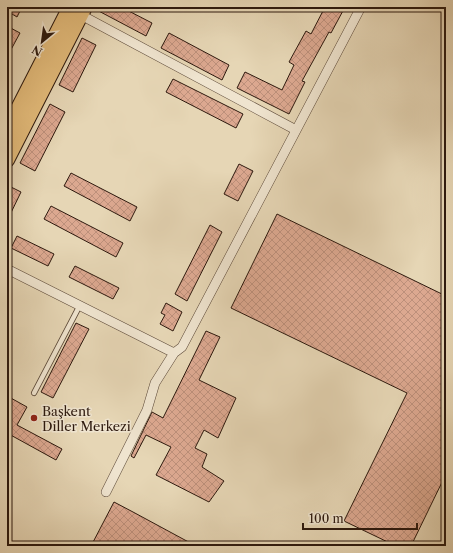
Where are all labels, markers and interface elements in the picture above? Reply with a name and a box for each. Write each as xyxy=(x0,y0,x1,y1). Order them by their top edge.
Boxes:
north arrow xyxy=(22,22,62,62)
text: N xyxy=(29,42,45,59)
place label: Başkent Diller Merkezi xyxy=(42,403,131,434)
marker: Başkent Diller Merkezi xyxy=(29,413,39,423)
scale bar xyxy=(303,505,417,531)
text: 100 m xyxy=(309,511,344,526)

